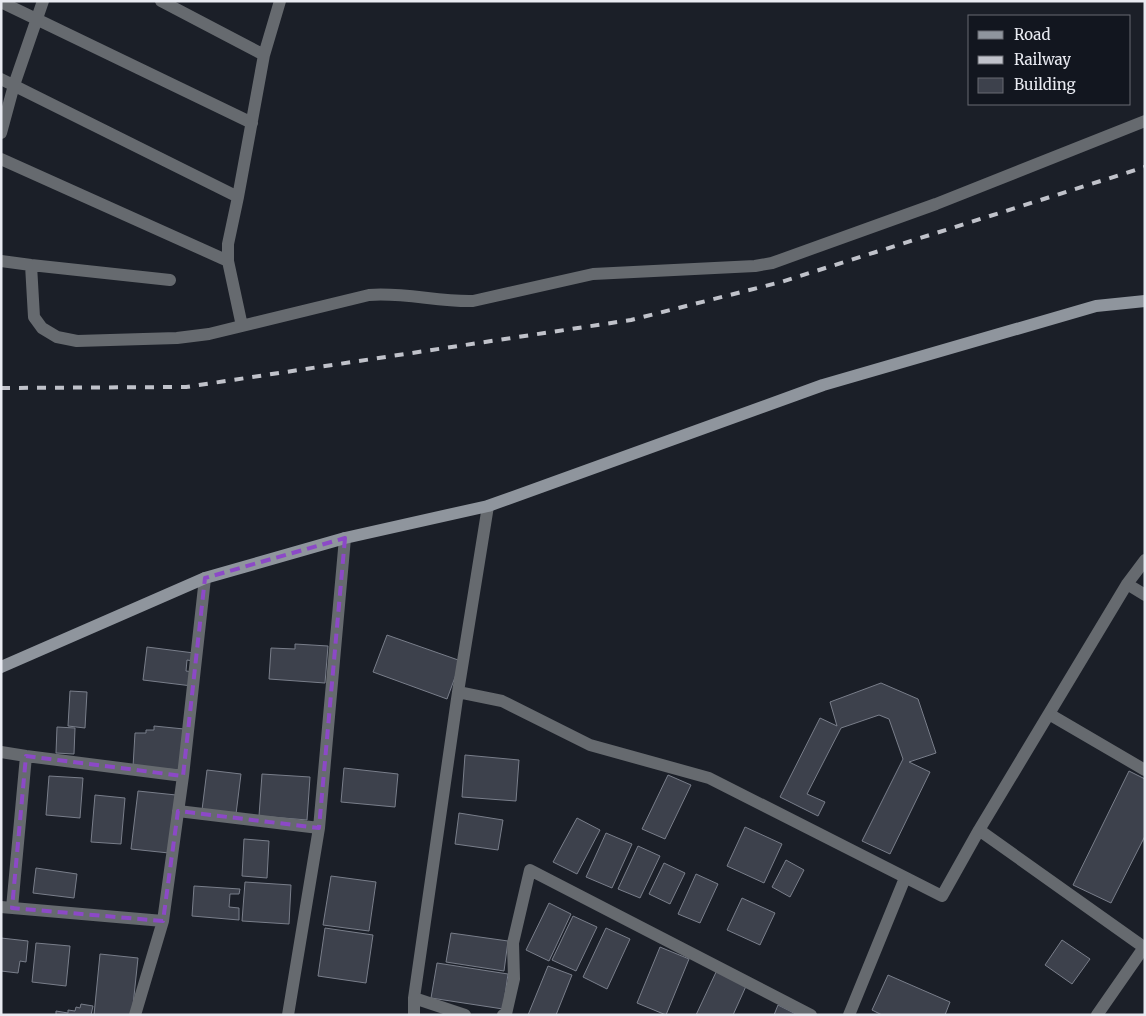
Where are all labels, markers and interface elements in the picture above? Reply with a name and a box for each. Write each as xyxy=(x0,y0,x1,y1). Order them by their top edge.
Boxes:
legend xyxy=(968,15,1131,105)
text: Road xyxy=(1014,25,1050,44)
text: Railway xyxy=(1014,50,1071,69)
text: Building xyxy=(1014,75,1076,94)

